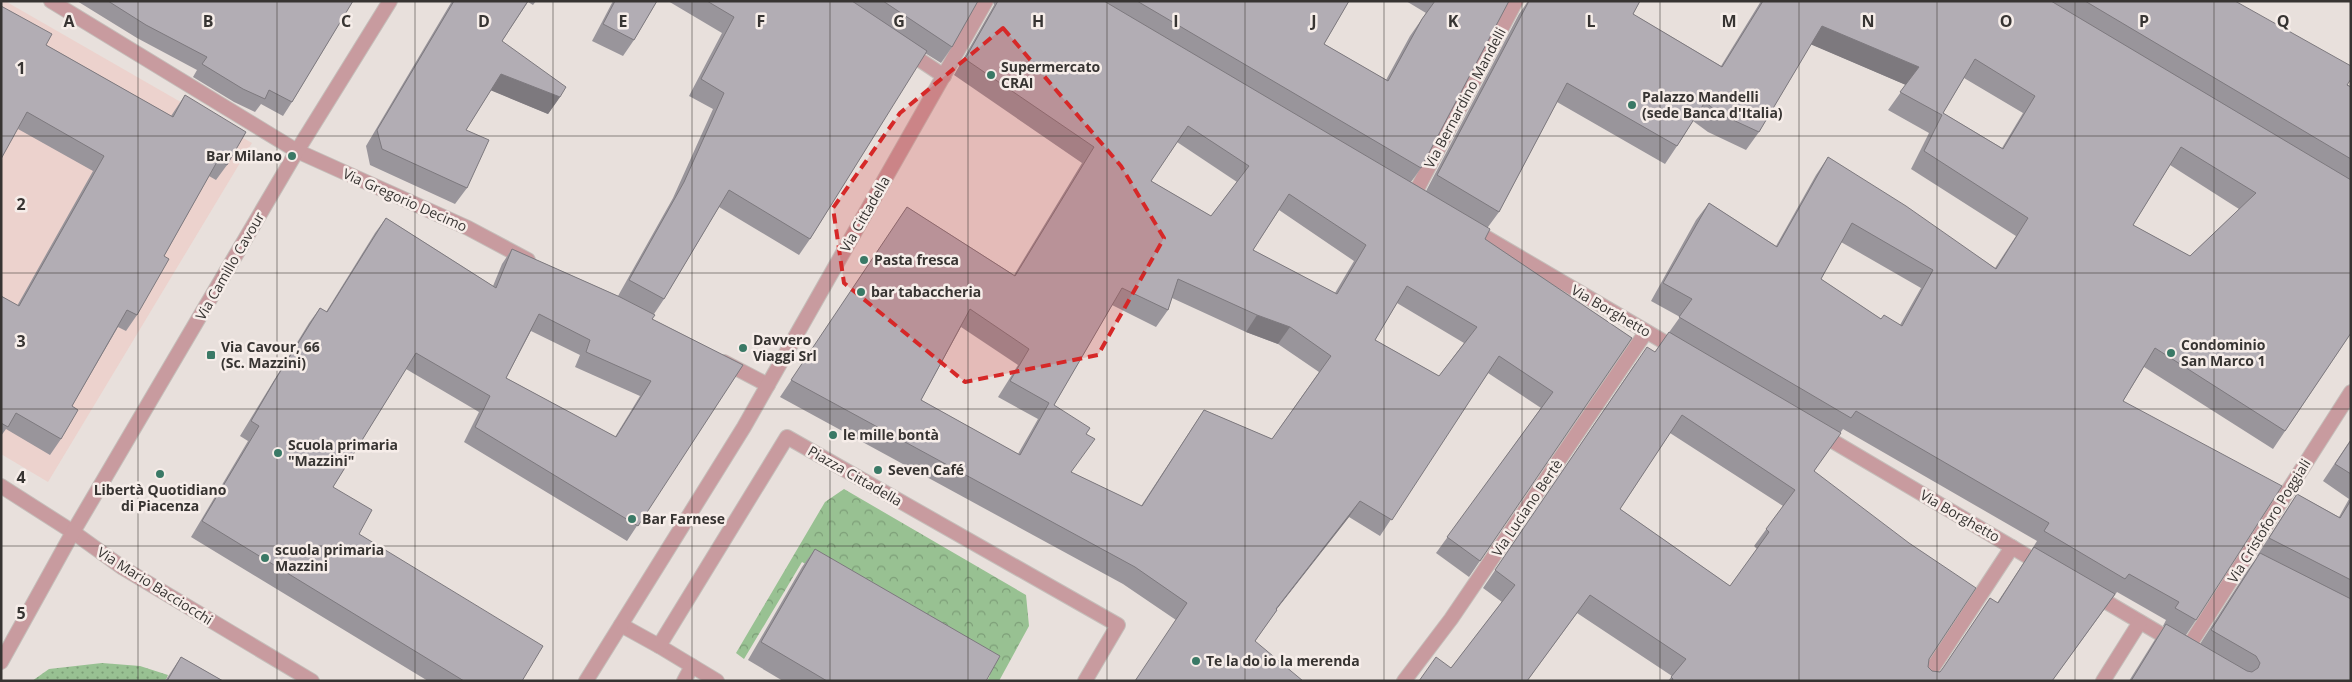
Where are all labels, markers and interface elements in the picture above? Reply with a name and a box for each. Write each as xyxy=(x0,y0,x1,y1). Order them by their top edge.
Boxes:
text: A xyxy=(63,10,75,32)
text: B xyxy=(203,10,213,32)
text: C xyxy=(341,10,351,32)
text: D xyxy=(478,10,490,32)
text: E xyxy=(619,10,628,32)
text: F xyxy=(757,10,765,32)
text: G xyxy=(893,10,905,32)
text: H xyxy=(1032,10,1044,32)
text: I xyxy=(1173,10,1179,32)
text: J xyxy=(1309,10,1317,32)
text: K xyxy=(1448,10,1459,32)
text: L xyxy=(1586,10,1596,32)
text: M xyxy=(1721,10,1737,32)
text: N xyxy=(1861,10,1875,32)
text: O xyxy=(2000,10,2012,32)
text: P xyxy=(2139,10,2149,32)
text: Q xyxy=(2277,10,2289,32)
street label: Via Bernardino Mandelli xyxy=(1419,24,1510,171)
text: 1 xyxy=(16,57,26,79)
place label: Supermercato CRAI xyxy=(1001,57,1101,92)
marker: Supermercato CRAI xyxy=(985,69,997,81)
place label: Palazzo Mandelli (sede Banca d'Italia) xyxy=(1642,87,1783,122)
marker: Palazzo Mandelli (sede Banca d'Italia) xyxy=(1626,99,1638,111)
place label: Bar Milano xyxy=(206,146,282,165)
marker: Bar Milano xyxy=(286,150,298,162)
street label: Via Gregorio Decimo xyxy=(340,164,470,235)
street label: Via Cittadella xyxy=(835,172,894,255)
text: 2 xyxy=(16,193,26,215)
street label: Via Camillo Cavour xyxy=(191,208,268,323)
place label: Pasta fresca xyxy=(874,250,959,269)
marker: Pasta fresca xyxy=(858,254,870,266)
street label: Via Borghetto xyxy=(1568,280,1655,341)
place label: bar tabaccheria xyxy=(871,282,981,301)
marker: bar tabaccheria xyxy=(855,286,867,298)
text: 3 xyxy=(16,330,26,352)
place label: Davvero Viaggi Srl xyxy=(753,330,817,365)
place label: Condominio San Marco 1 xyxy=(2181,335,2266,370)
place label: Via Cavour, 66 (Sc. Mazzini) xyxy=(221,337,320,372)
marker: Davvero Viaggi Srl xyxy=(737,342,749,354)
marker: Condominio San Marco 1 xyxy=(2165,347,2177,359)
marker: Via Cavour, 66 (Sc. Mazzini) xyxy=(205,349,217,361)
place label: le mille bontà xyxy=(843,425,939,444)
marker: le mille bontà xyxy=(827,429,839,441)
place label: Scuola primaria "Mazzini" xyxy=(288,435,398,470)
street label: Piazza Cittadella xyxy=(805,441,906,510)
marker: Scuola primaria "Mazzini" xyxy=(272,447,284,459)
street label: Via Luciano Bertè xyxy=(1487,455,1566,560)
street label: Via Cristoforo Poggiali xyxy=(2223,455,2314,586)
place label: Seven Café xyxy=(888,460,964,479)
marker: Seven Café xyxy=(872,464,884,476)
text: 4 xyxy=(16,466,26,488)
marker: Libertà Quotidiano di Piacenza xyxy=(154,468,166,480)
place label: Libertà Quotidiano di Piacenza xyxy=(94,480,227,515)
street label: Via Borghetto xyxy=(1917,485,2004,546)
place label: Bar Farnese xyxy=(642,509,725,528)
marker: Bar Farnese xyxy=(626,513,638,525)
place label: scuola primaria Mazzini xyxy=(275,540,384,575)
street label: Via Mario Bacciocchi xyxy=(94,542,217,629)
marker: scuola primaria Mazzini xyxy=(259,552,271,564)
text: 5 xyxy=(16,602,26,624)
place label: Te la do io la merenda xyxy=(1206,651,1360,670)
marker: Te la do io la merenda xyxy=(1190,655,1202,667)

